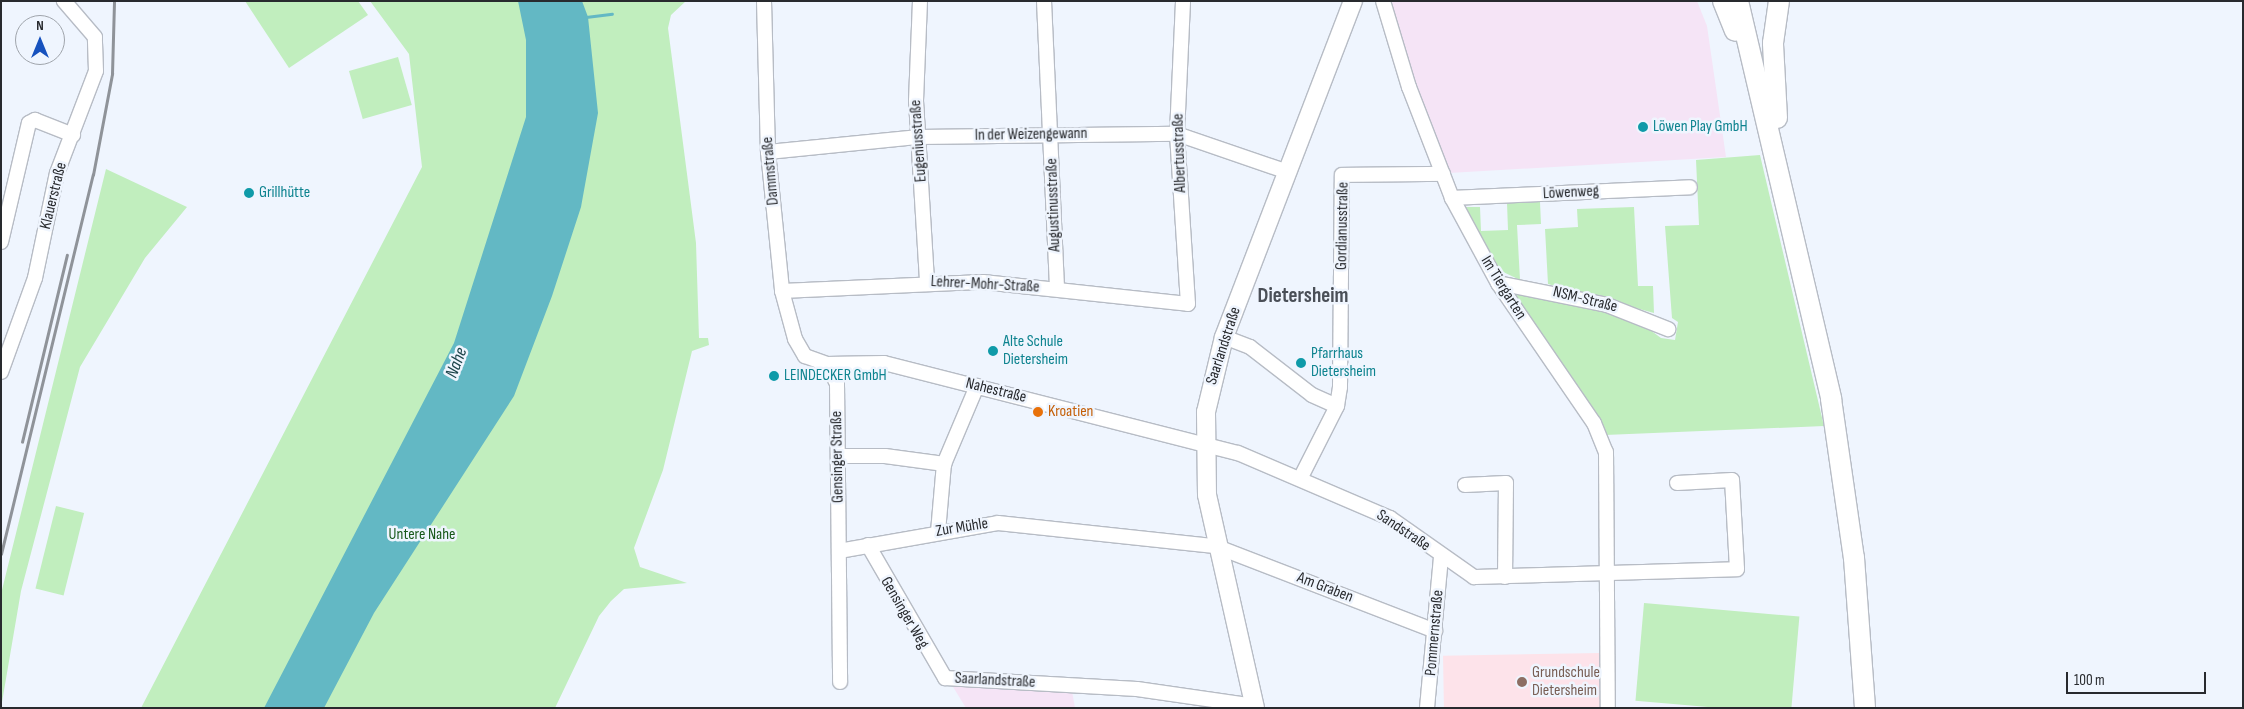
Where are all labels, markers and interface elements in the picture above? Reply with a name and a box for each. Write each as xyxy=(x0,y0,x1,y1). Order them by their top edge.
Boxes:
north arrow xyxy=(15,15,65,65)
text: N xyxy=(36,17,44,34)
street label: Eugeniusstraße xyxy=(907,99,931,183)
street label: Albertusstraße xyxy=(1169,113,1191,193)
place label: Löwen Play GmbH xyxy=(1653,117,1748,137)
marker: Löwen Play GmbH xyxy=(1637,121,1649,133)
street label: In der Weizengewann xyxy=(975,124,1087,146)
street label: Dammstraße xyxy=(758,136,784,206)
street label: Augustinusstraße xyxy=(1043,158,1065,252)
street label: Klauerstraße xyxy=(36,161,72,231)
street label: Gordianusstraße xyxy=(1333,182,1353,270)
street label: Löwenweg xyxy=(1542,182,1600,204)
place label: Grillhütte xyxy=(259,183,310,203)
marker: Grillhütte xyxy=(243,187,255,199)
street label: Im Tiergarten xyxy=(1476,253,1530,323)
street label: Lehrer-Mohr-Straße xyxy=(930,273,1040,297)
district label: Dietersheim xyxy=(1258,283,1348,309)
street label: NSM-Straße xyxy=(1551,283,1619,317)
street label: Saarlandstraße xyxy=(1202,305,1246,387)
place label: Alte Schule Dietersheim xyxy=(1003,332,1068,370)
place label: Pfarrhaus Dietersheim xyxy=(1311,344,1376,382)
water label: Nahe xyxy=(441,345,473,381)
marker: Alte Schule Dietersheim xyxy=(987,345,999,357)
marker: Pfarrhaus Dietersheim xyxy=(1295,357,1307,369)
place label: LEINDECKER GmbH xyxy=(784,366,887,386)
marker: LEINDECKER GmbH xyxy=(768,370,780,382)
street label: Nahestraße xyxy=(964,374,1028,408)
place label: Kroatien xyxy=(1048,402,1093,422)
marker: Kroatien xyxy=(1032,406,1044,418)
street label: Gensinger Straße xyxy=(828,411,848,503)
street label: Sandstraße xyxy=(1372,506,1434,556)
street label: Zur Mühle xyxy=(934,514,990,542)
park label: Untere Nahe xyxy=(389,525,455,545)
street label: Am Graben xyxy=(1294,569,1356,607)
street label: Gensinger Weg xyxy=(876,574,932,652)
street label: Pommernstraße xyxy=(1422,589,1448,677)
scale bar xyxy=(2069,662,2209,694)
place label: Grundschule Dietersheim xyxy=(1532,663,1600,701)
street label: Saarlandstraße xyxy=(954,669,1036,693)
text: 100 m xyxy=(2074,671,2105,690)
marker: Grundschule Dietersheim xyxy=(1516,676,1528,688)

